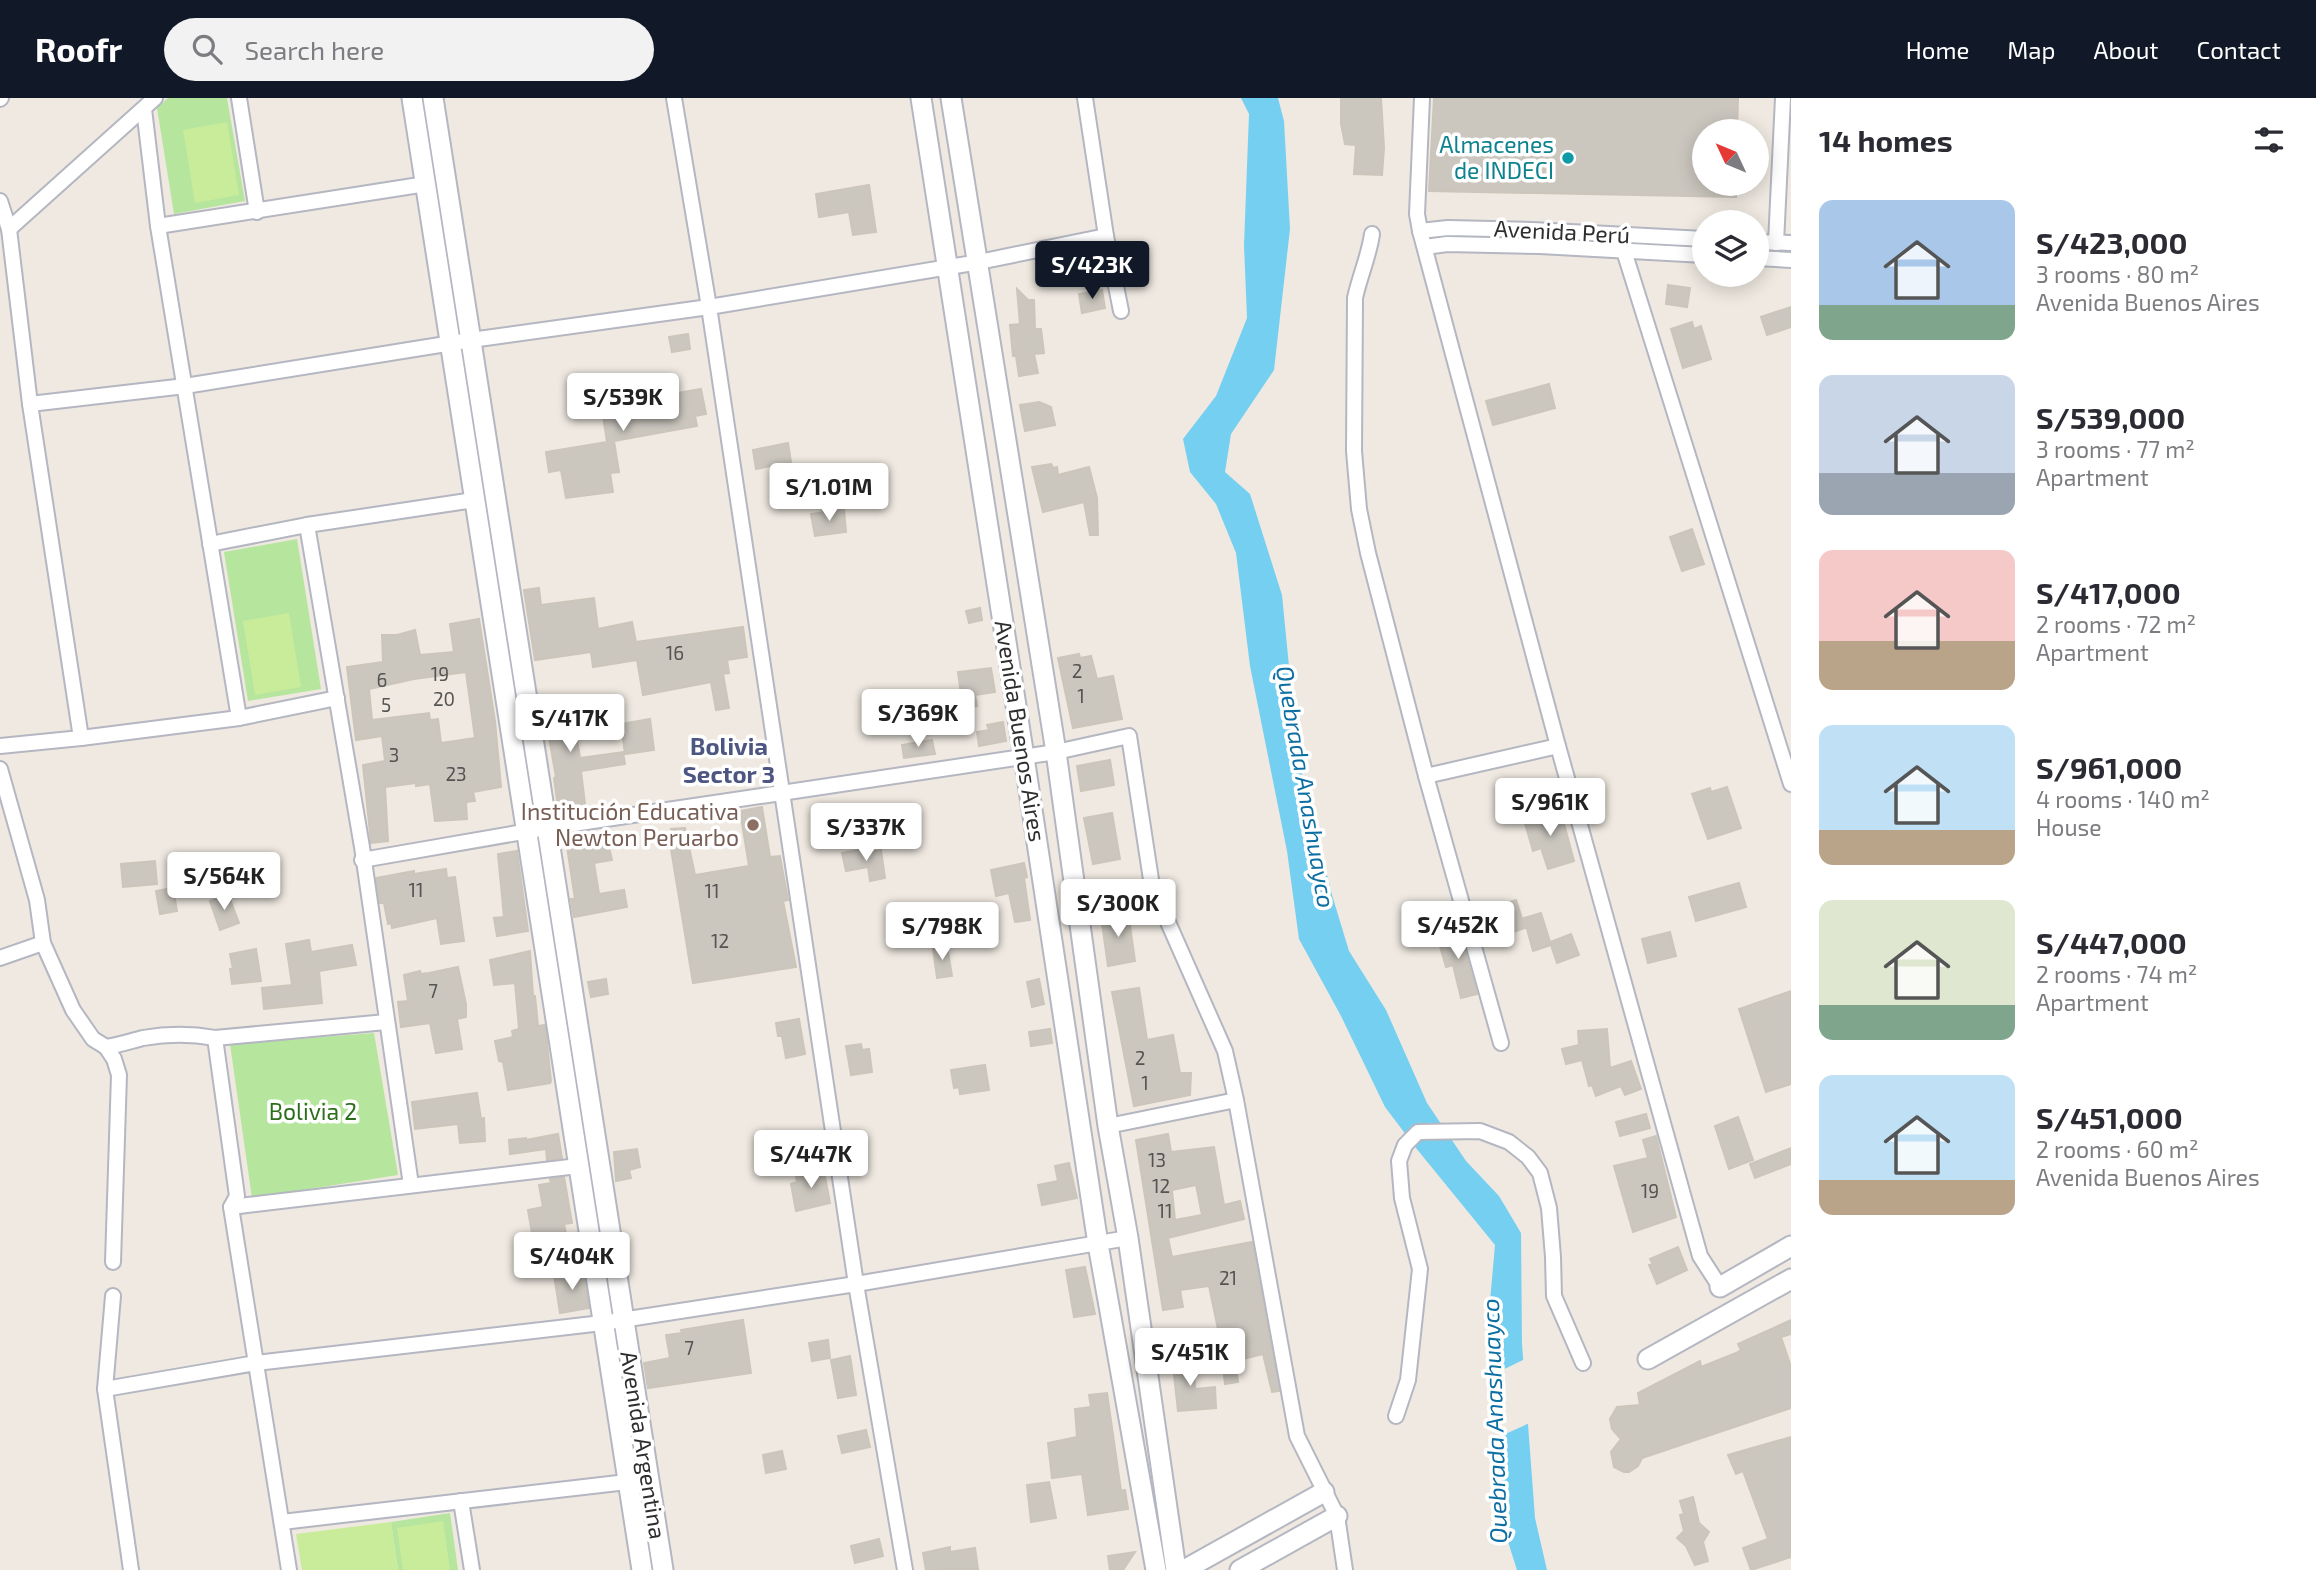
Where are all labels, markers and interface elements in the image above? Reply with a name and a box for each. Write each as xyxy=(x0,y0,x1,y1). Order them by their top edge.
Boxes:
search box xyxy=(164,18,654,81)
text: Roofr xyxy=(35,29,122,69)
icon: search xyxy=(188,30,226,68)
text: Search here xyxy=(244,34,384,65)
text: Home xyxy=(1906,35,1969,64)
text: Map xyxy=(2007,35,2055,64)
text: About xyxy=(2093,35,2159,64)
text: Contact xyxy=(2197,35,2281,64)
north arrow xyxy=(1692,119,1769,196)
map controls xyxy=(1692,119,1769,287)
icon: filters xyxy=(2250,121,2288,159)
text: 14 homes xyxy=(1819,122,1953,158)
place label: Almacenes de INDECI xyxy=(1439,130,1554,184)
marker: Almacenes de INDECI xyxy=(1560,150,1576,166)
button: layers xyxy=(1692,210,1769,287)
street label: Avenida Perú xyxy=(1493,213,1631,249)
text: S/423,000 xyxy=(2036,224,2188,260)
icon: home xyxy=(1875,228,1959,312)
pin: S/423K xyxy=(1035,242,1149,301)
text: S/423K xyxy=(1051,250,1133,278)
text: 3 rooms · 80 m² xyxy=(2036,260,2199,288)
text: Avenida Buenos Aires xyxy=(2036,288,2260,316)
pin: S/539K xyxy=(566,374,680,433)
text: S/539K xyxy=(583,382,663,410)
text: S/539,000 xyxy=(2036,399,2185,435)
icon: home xyxy=(1875,403,1959,487)
text: 3 rooms · 77 m² xyxy=(2036,435,2195,463)
text: Apartment xyxy=(2036,463,2149,491)
pin: S/1.01M xyxy=(764,464,894,523)
text: S/1.01M xyxy=(785,472,873,500)
text: S/417,000 xyxy=(2036,574,2181,610)
icon: home xyxy=(1875,578,1959,662)
text: 2 rooms · 72 m² xyxy=(2036,610,2196,638)
street label: Avenida Buenos Aires xyxy=(990,618,1052,843)
text: Apartment xyxy=(2036,638,2149,666)
house number: 16 xyxy=(666,641,684,664)
house number: 2 xyxy=(1072,659,1082,682)
house number: 19 xyxy=(431,662,449,685)
water label: Quebrada Anashuayco xyxy=(1271,663,1342,910)
house number: 6 xyxy=(377,668,387,691)
house number: 1 xyxy=(1077,684,1085,707)
house number: 20 xyxy=(433,687,455,710)
pin: S/369K xyxy=(861,690,975,749)
house number: 5 xyxy=(381,693,391,716)
pin: S/417K xyxy=(513,694,627,754)
text: S/369K xyxy=(878,698,958,726)
text: S/417K xyxy=(531,703,609,731)
district label: Bolivia Sector 3 xyxy=(683,731,775,788)
house number: 3 xyxy=(389,743,399,766)
text: S/961,000 xyxy=(2036,749,2182,785)
icon: home xyxy=(1875,753,1959,837)
house number: 23 xyxy=(445,762,467,785)
pin: S/961K xyxy=(1493,778,1607,838)
text: 4 rooms · 140 m² xyxy=(2036,785,2210,813)
text: S/961K xyxy=(1511,787,1589,815)
place label: Institución Educativa Newton Peruarbo xyxy=(521,797,739,851)
pin: S/337K xyxy=(809,804,923,863)
text: S/337K xyxy=(827,812,905,840)
text: House xyxy=(2036,813,2102,841)
marker: Institución Educativa Newton Peruarbo xyxy=(745,817,761,833)
pin: S/564K xyxy=(167,852,281,912)
text: S/564K xyxy=(183,861,265,889)
house number: 11 xyxy=(408,878,424,901)
house number: 11 xyxy=(704,879,720,902)
pin: S/300K xyxy=(1061,880,1175,939)
text: S/300K xyxy=(1077,888,1159,916)
pin: S/798K xyxy=(885,902,999,962)
pin: S/452K xyxy=(1401,902,1515,961)
text: S/452K xyxy=(1417,910,1499,938)
text: S/798K xyxy=(902,911,982,939)
text: S/447,000 xyxy=(2036,924,2187,960)
icon: home xyxy=(1875,928,1959,1012)
house number: 12 xyxy=(711,929,729,952)
text: 2 rooms · 74 m² xyxy=(2036,960,2197,988)
house number: 7 xyxy=(428,979,438,1002)
text: Apartment xyxy=(2036,988,2149,1016)
house number: 2 xyxy=(1135,1046,1145,1069)
house number: 1 xyxy=(1141,1071,1149,1094)
park label: Bolivia 2 xyxy=(269,1097,357,1125)
text: S/451,000 xyxy=(2036,1099,2183,1135)
icon: home xyxy=(1875,1103,1959,1187)
pin: S/447K xyxy=(754,1130,868,1190)
text: 2 rooms · 60 m² xyxy=(2036,1135,2198,1163)
text: S/447K xyxy=(770,1139,852,1167)
house number: 13 xyxy=(1148,1148,1166,1171)
text: Avenida Buenos Aires xyxy=(2036,1163,2260,1191)
house number: 12 xyxy=(1152,1174,1170,1197)
house number: 19 xyxy=(1641,1179,1659,1202)
house number: 11 xyxy=(1157,1199,1173,1222)
pin: S/404K xyxy=(515,1232,629,1292)
text: S/404K xyxy=(530,1241,614,1269)
house number: 21 xyxy=(1219,1266,1237,1289)
water label: Quebrada Anashuayco xyxy=(1475,1298,1512,1544)
pin: S/451K xyxy=(1133,1328,1247,1388)
house number: 7 xyxy=(684,1336,694,1359)
text: S/451K xyxy=(1151,1337,1229,1365)
street label: Avenida Argentina xyxy=(615,1349,673,1541)

